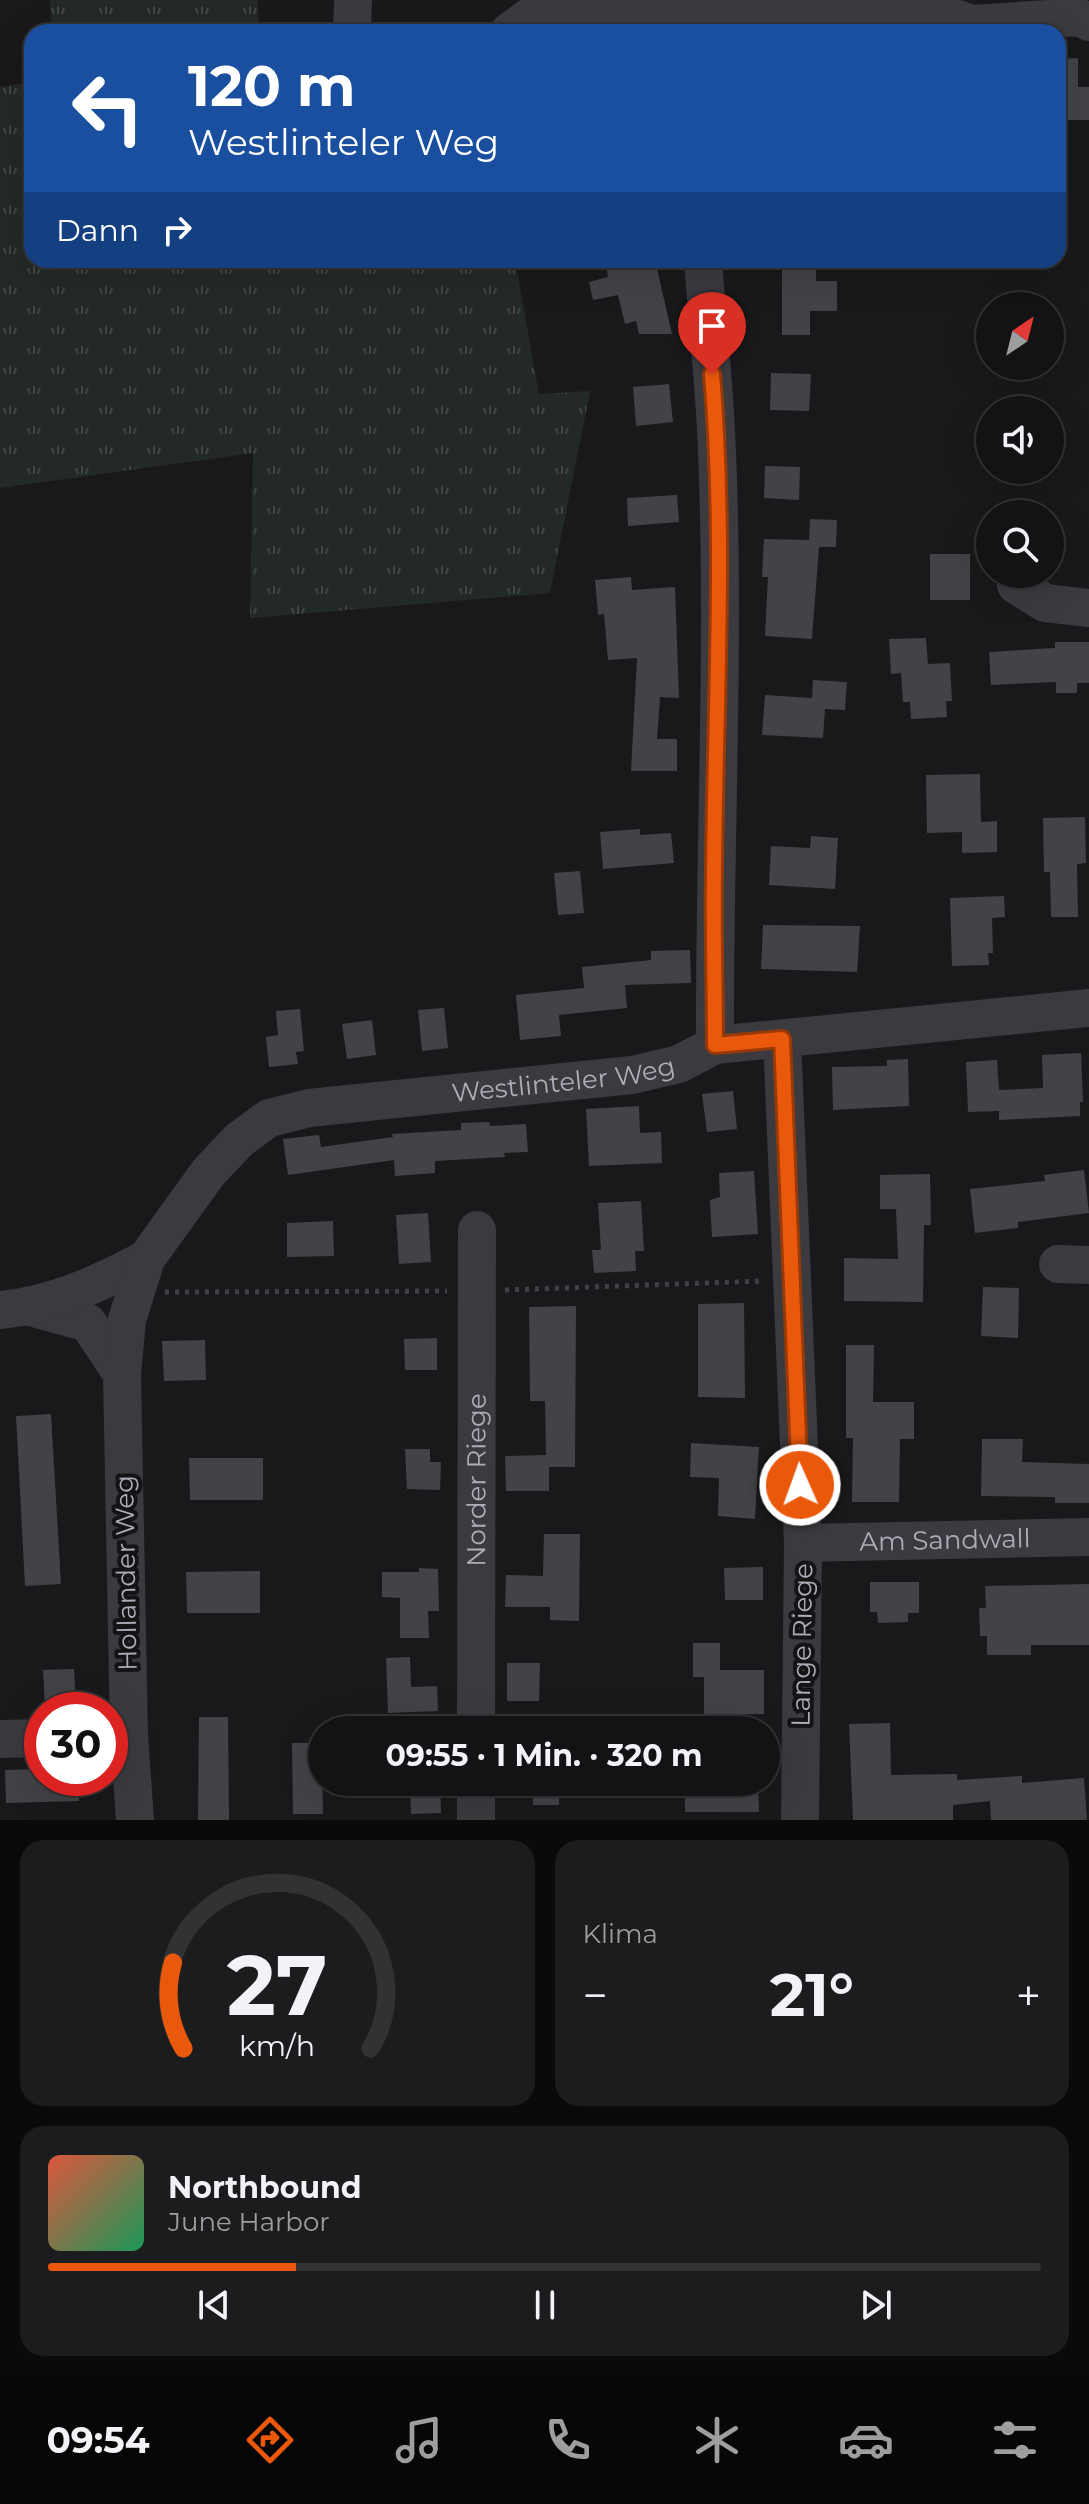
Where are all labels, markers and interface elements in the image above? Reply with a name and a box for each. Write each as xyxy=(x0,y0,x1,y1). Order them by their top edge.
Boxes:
text: 120 m xyxy=(188,52,356,120)
icon: left xyxy=(56,56,160,160)
text: Westlinteler Weg xyxy=(188,120,499,164)
icon: right xyxy=(155,208,199,252)
text: Dann xyxy=(56,212,139,249)
pin xyxy=(678,292,746,374)
north arrow xyxy=(976,292,1064,380)
map controls xyxy=(976,292,1064,588)
icon: arrive xyxy=(690,304,734,348)
button: sound xyxy=(976,396,1064,484)
button: search xyxy=(976,500,1064,588)
street label: Westlinteler Weg xyxy=(450,1049,678,1109)
street label: Norder Riege xyxy=(460,1393,493,1567)
position arrow xyxy=(758,1443,842,1527)
street label: Hollander Weg xyxy=(108,1475,144,1671)
street label: Am Sandwall xyxy=(859,1522,1031,1558)
street label: Lange Riege xyxy=(785,1563,819,1727)
speed limit sign: 30 xyxy=(24,1692,128,1796)
text: 09:55 · 1 Min. · 320 m xyxy=(385,1737,703,1774)
text: Klima xyxy=(583,1918,658,1950)
text: 27 xyxy=(227,1934,328,2036)
text: 21° xyxy=(770,1958,854,2031)
text: − xyxy=(583,1968,608,2022)
text: + xyxy=(1016,1968,1041,2022)
text: km/h xyxy=(239,2028,315,2063)
text: Northbound xyxy=(168,2169,362,2206)
text: June Harbor xyxy=(168,2206,330,2238)
icon: previous xyxy=(192,2283,236,2327)
icon: pause xyxy=(523,2283,567,2327)
icon: next xyxy=(854,2283,898,2327)
icon: directions xyxy=(242,2412,298,2468)
icon: music xyxy=(391,2412,447,2468)
icon: phone xyxy=(540,2412,596,2468)
icon: climate xyxy=(689,2412,745,2468)
icon: car xyxy=(838,2412,894,2468)
icon: filters xyxy=(987,2412,1043,2468)
text: 09:54 xyxy=(46,2418,149,2462)

